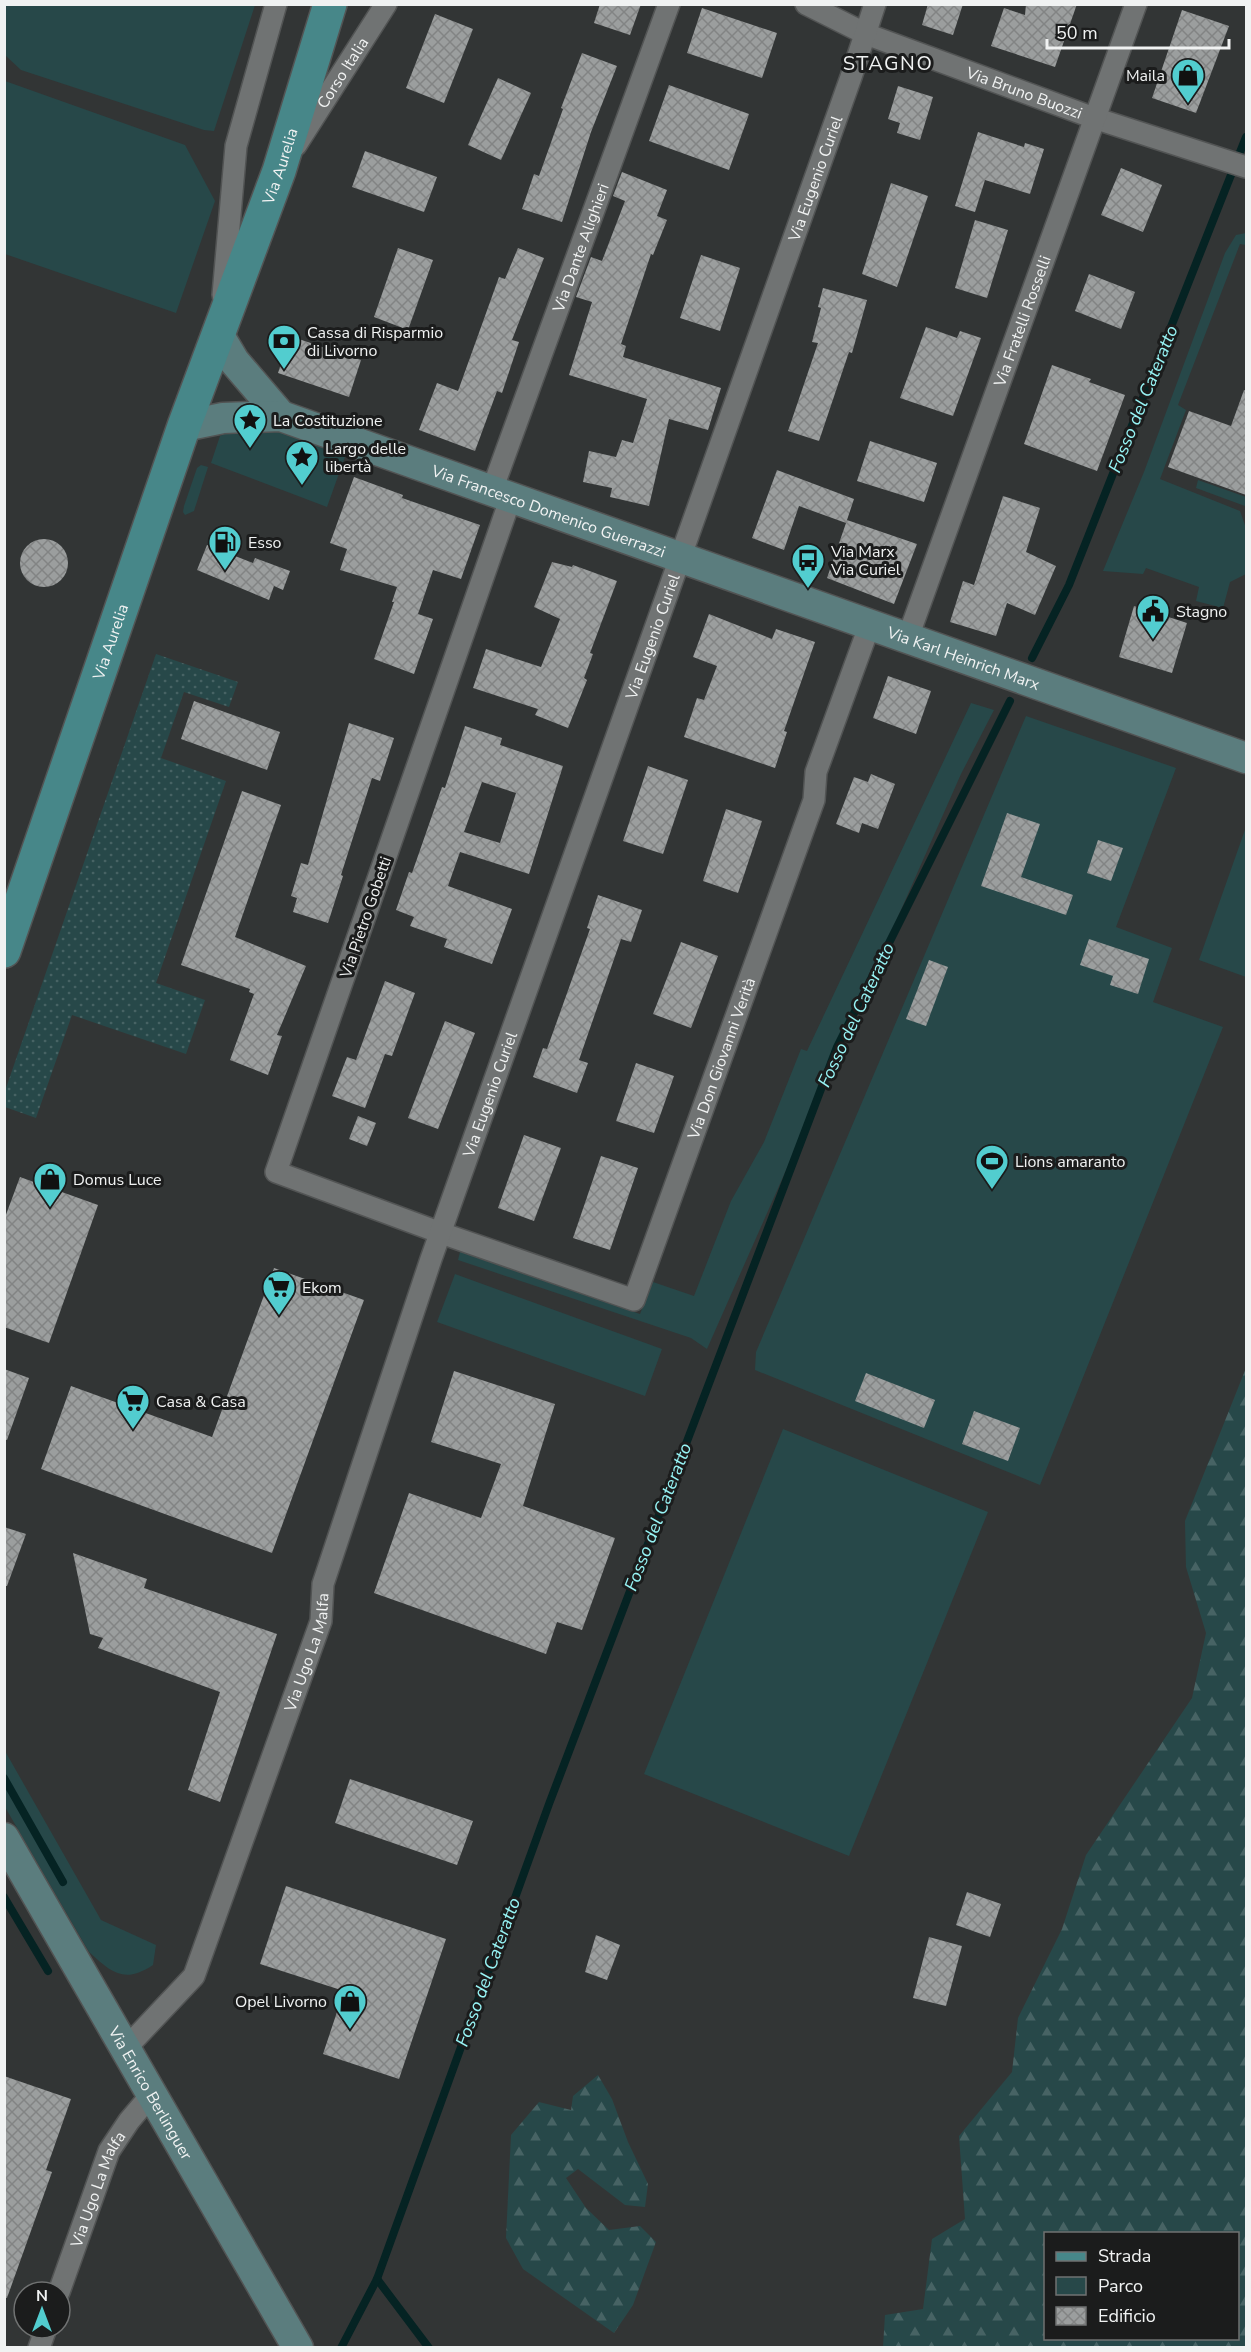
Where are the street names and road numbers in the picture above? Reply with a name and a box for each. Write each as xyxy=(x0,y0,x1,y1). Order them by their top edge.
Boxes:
street label: Corso Italia xyxy=(312,33,374,113)
street label: Via Bruno Buozzi xyxy=(962,62,1085,125)
street label: Via Eugenio Curiel xyxy=(783,113,848,245)
street label: Via Aurelia xyxy=(257,126,303,209)
street label: Via Dante Alighieri xyxy=(547,181,615,316)
street label: Via Fratelli Rosselli xyxy=(989,253,1057,391)
street label: Via Francesco Domenico Guerrazzi xyxy=(428,460,668,563)
street label: Via Eugenio Curiel xyxy=(620,571,686,703)
street label: Via Aurelia xyxy=(87,601,134,684)
street label: Via Karl Heinrich Marx xyxy=(883,621,1043,696)
street label: Via Pietro Gobetti xyxy=(335,854,397,982)
street label: Via Don Giovanni Verità xyxy=(682,975,761,1143)
street label: Via Eugenio Curiel xyxy=(458,1029,523,1161)
street label: Via Ugo La Malfa xyxy=(279,1593,334,1716)
street label: Via Enrico Berlinguer xyxy=(102,2022,197,2164)
street label: Via Ugo La Malfa xyxy=(65,2127,131,2251)

